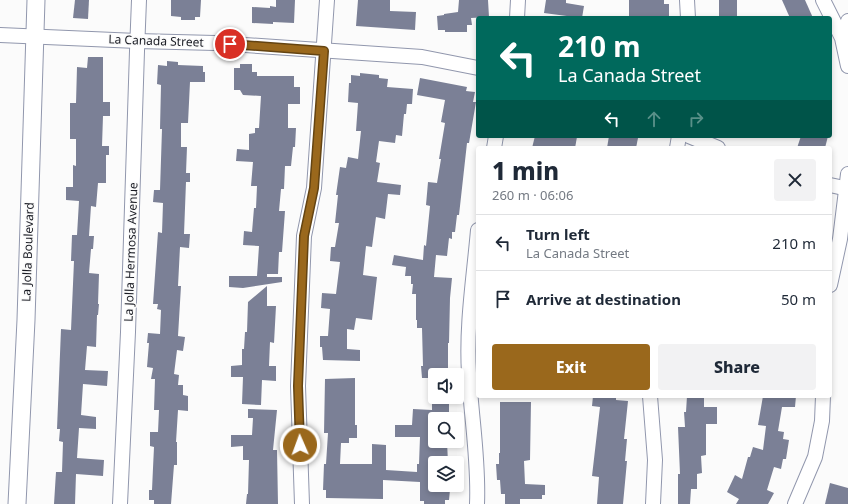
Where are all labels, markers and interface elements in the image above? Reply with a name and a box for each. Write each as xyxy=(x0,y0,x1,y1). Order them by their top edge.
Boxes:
pin xyxy=(213,27,247,61)
text: 210 m xyxy=(558,27,641,65)
street label: La Canada Street xyxy=(108,30,205,51)
icon: left xyxy=(492,32,544,84)
icon: arrive xyxy=(219,33,241,55)
text: La Canada Street xyxy=(558,63,701,87)
icon: left xyxy=(601,108,623,130)
icon: ahead xyxy=(643,108,665,130)
icon: right xyxy=(685,108,707,130)
text: 1 min xyxy=(492,154,559,187)
button: close xyxy=(774,159,816,201)
street label: La Jolla Hermosa Avenue xyxy=(120,182,141,322)
text: 260 m · 06:06 xyxy=(492,186,573,204)
street label: La Jolla Boulevard xyxy=(17,202,38,302)
text: Turn left xyxy=(526,224,590,244)
icon: left xyxy=(492,232,514,254)
text: 210 m xyxy=(772,233,816,253)
text: La Canada Street xyxy=(526,244,629,262)
icon: arrive xyxy=(492,288,514,310)
text: Arrive at destination xyxy=(526,289,681,309)
text: 50 m xyxy=(781,289,816,309)
button: Exit xyxy=(492,344,650,390)
button: Share xyxy=(658,344,816,390)
map controls xyxy=(428,368,464,492)
button: sound xyxy=(428,368,464,404)
button: search xyxy=(428,412,464,448)
position arrow xyxy=(279,424,321,466)
button: layers xyxy=(428,456,464,492)

